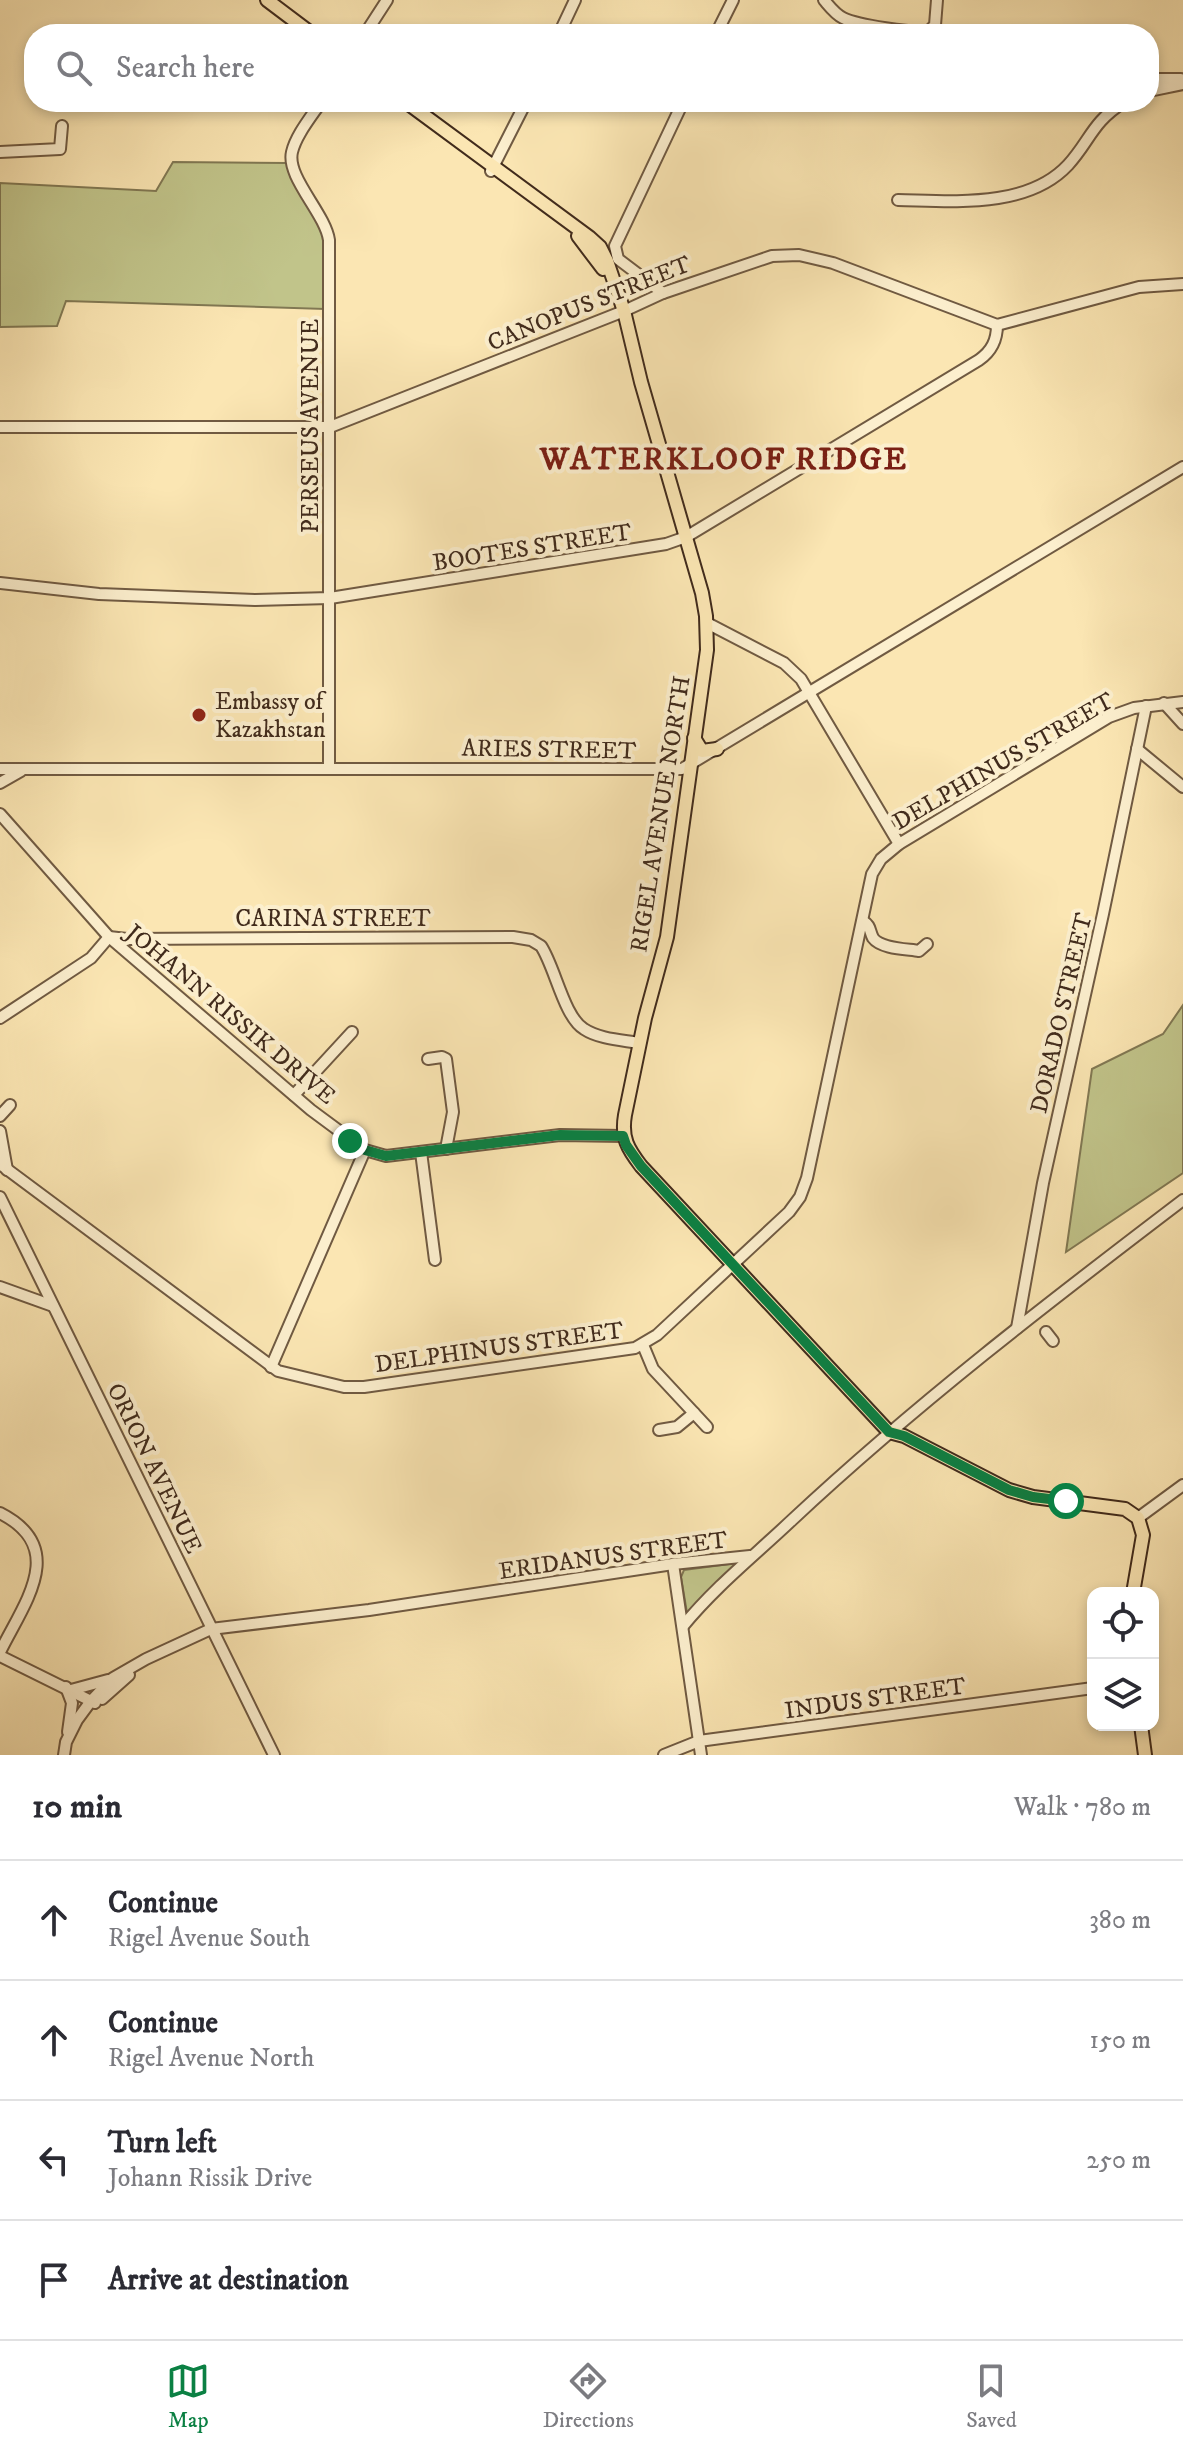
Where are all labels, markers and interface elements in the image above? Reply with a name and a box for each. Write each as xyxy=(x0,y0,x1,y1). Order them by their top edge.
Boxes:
search box xyxy=(24,24,1159,112)
icon: search xyxy=(52,46,96,90)
text: Search here xyxy=(116,50,255,87)
street label: CANOPUS STREET xyxy=(483,249,695,358)
street label: PERSEUS AVENUE xyxy=(296,319,326,533)
district label: WATERKLOOF RIDGE xyxy=(539,440,908,480)
street label: BOOTES STREET xyxy=(431,517,634,579)
street label: RIGEL AVENUE NORTH xyxy=(624,674,698,955)
street label: DELPHINUS STREET xyxy=(887,686,1120,838)
place label: Embassy of Kazakhstan xyxy=(215,687,327,745)
marker: Embassy of Kazakhstan xyxy=(190,706,208,724)
street label: ARIES STREET xyxy=(461,733,637,767)
street label: CARINA STREET xyxy=(235,904,431,934)
street label: DORADO STREET xyxy=(1024,910,1100,1116)
street label: JOHANN RISSIK DRIVE xyxy=(118,917,341,1111)
route end xyxy=(332,1123,368,1159)
street label: DELPHINUS STREET xyxy=(373,1316,625,1380)
street label: ORION AVENUE xyxy=(100,1378,208,1559)
route start xyxy=(1048,1483,1084,1519)
street label: ERIDANUS STREET xyxy=(497,1525,729,1587)
map controls xyxy=(1087,1587,1159,1731)
button: locate xyxy=(1087,1587,1159,1659)
button: layers xyxy=(1087,1659,1159,1731)
street label: INDUS STREET xyxy=(783,1671,968,1727)
text: 10 min xyxy=(32,1786,122,1828)
text: Walk · 780 m xyxy=(1014,1791,1151,1824)
text: Continue xyxy=(108,1885,218,1922)
icon: ahead xyxy=(32,1898,76,1942)
text: 380 m xyxy=(1089,1904,1151,1937)
text: Rigel Avenue South xyxy=(108,1922,310,1955)
text: Continue xyxy=(108,2005,218,2042)
icon: ahead xyxy=(32,2018,76,2062)
text: 150 m xyxy=(1090,2024,1151,2057)
text: Rigel Avenue North xyxy=(108,2042,314,2075)
text: Turn left xyxy=(108,2125,217,2162)
icon: left xyxy=(32,2138,76,2182)
text: 250 m xyxy=(1086,2144,1151,2177)
text: Johann Rissik Drive xyxy=(108,2162,312,2195)
icon: arrive xyxy=(32,2258,76,2302)
text: Arrive at destination xyxy=(108,2262,349,2299)
tab: Map xyxy=(166,2359,210,2434)
tab: Directions xyxy=(543,2359,634,2434)
tab: Saved xyxy=(966,2359,1017,2434)

